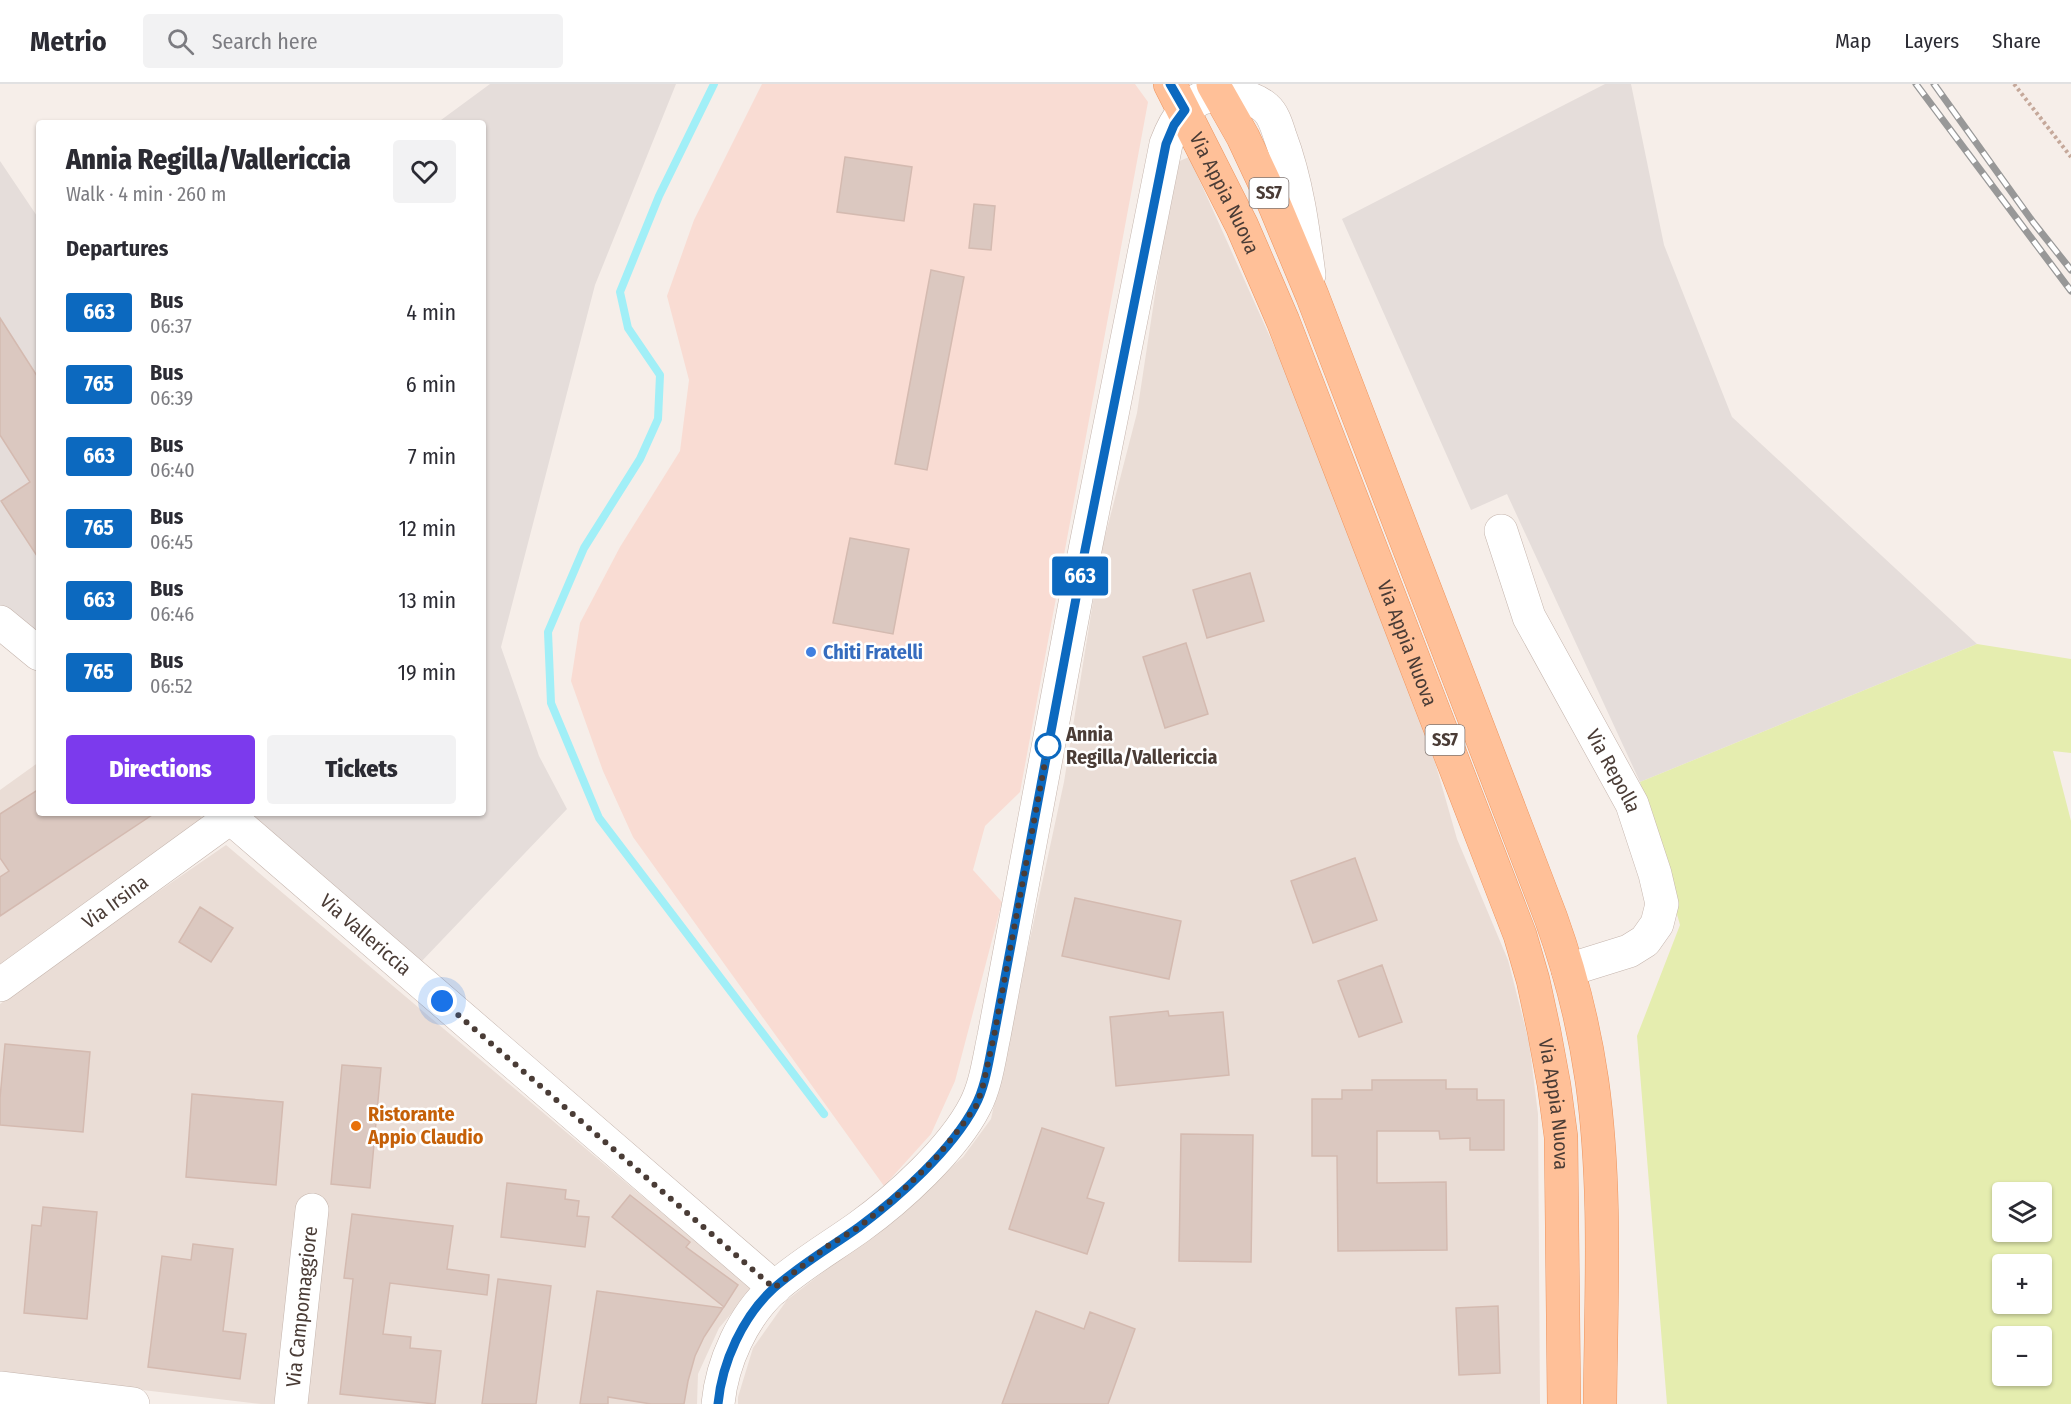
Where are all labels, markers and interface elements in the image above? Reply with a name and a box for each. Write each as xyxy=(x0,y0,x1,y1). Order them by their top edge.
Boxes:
search box xyxy=(143,14,563,68)
text: Metrio xyxy=(30,25,107,58)
icon: search xyxy=(164,25,197,58)
text: Search here xyxy=(212,28,318,55)
text: Map xyxy=(1835,28,1871,54)
text: Layers xyxy=(1904,28,1959,54)
text: Share xyxy=(1992,28,2041,54)
street label: Via Appia Nuova xyxy=(1184,128,1265,257)
button: heart xyxy=(393,140,456,203)
text: Annia Regilla/Vallericcia xyxy=(66,143,351,176)
road number: SS7 xyxy=(1250,178,1288,208)
text: Walk · 4 min · 260 m xyxy=(66,182,226,206)
text: Departures xyxy=(66,235,168,262)
text: Bus xyxy=(150,287,183,314)
text: 663 xyxy=(83,299,115,325)
text: 4 min xyxy=(406,299,456,326)
text: 06:37 xyxy=(150,314,192,338)
text: Bus xyxy=(150,359,183,386)
text: 765 xyxy=(84,371,114,397)
text: 6 min xyxy=(406,371,456,398)
text: 06:39 xyxy=(150,386,193,410)
text: Bus xyxy=(150,431,183,458)
text: 663 xyxy=(83,443,115,469)
text: 7 min xyxy=(408,443,456,470)
text: 06:40 xyxy=(150,458,195,482)
text: Bus xyxy=(150,503,183,530)
text: 765 xyxy=(84,515,114,541)
text: 12 min xyxy=(398,515,456,542)
text: 06:45 xyxy=(150,530,193,554)
line badge: 663 xyxy=(1046,556,1114,596)
text: 663 xyxy=(1064,563,1096,589)
text: Bus xyxy=(150,575,183,602)
street label: Via Appia Nuova xyxy=(1372,577,1442,709)
text: 663 xyxy=(83,587,115,613)
text: 13 min xyxy=(398,587,456,614)
text: 06:46 xyxy=(150,602,194,626)
place label: Chiti Fratelli xyxy=(823,640,923,664)
marker: Chiti Fratelli xyxy=(804,645,818,659)
text: Bus xyxy=(150,647,183,674)
text: 765 xyxy=(84,659,114,685)
text: 19 min xyxy=(398,659,456,686)
text: 06:52 xyxy=(150,674,192,698)
place label: Annia Regilla/Vallericcia xyxy=(1065,722,1217,769)
road number: SS7 xyxy=(1426,725,1464,755)
street label: Via Repolla xyxy=(1581,725,1646,815)
marker: Annia Regilla/Vallericcia xyxy=(1035,733,1061,759)
button: Directions xyxy=(66,735,255,804)
button: Tickets xyxy=(267,735,456,804)
street label: Via Irsina xyxy=(77,870,153,934)
street label: Via Vallericcia xyxy=(315,889,416,981)
your location xyxy=(427,986,457,1016)
street label: Via Appia Nuova xyxy=(1534,1037,1573,1170)
place label: Ristorante Appio Claudio xyxy=(367,1102,484,1149)
marker: Ristorante Appio Claudio xyxy=(349,1119,363,1133)
map controls xyxy=(1992,1182,2052,1386)
button: layers xyxy=(1992,1182,2052,1242)
street label: Via Campomaggiore xyxy=(281,1225,322,1388)
button: + xyxy=(1992,1254,2052,1314)
button: − xyxy=(1992,1326,2052,1386)

